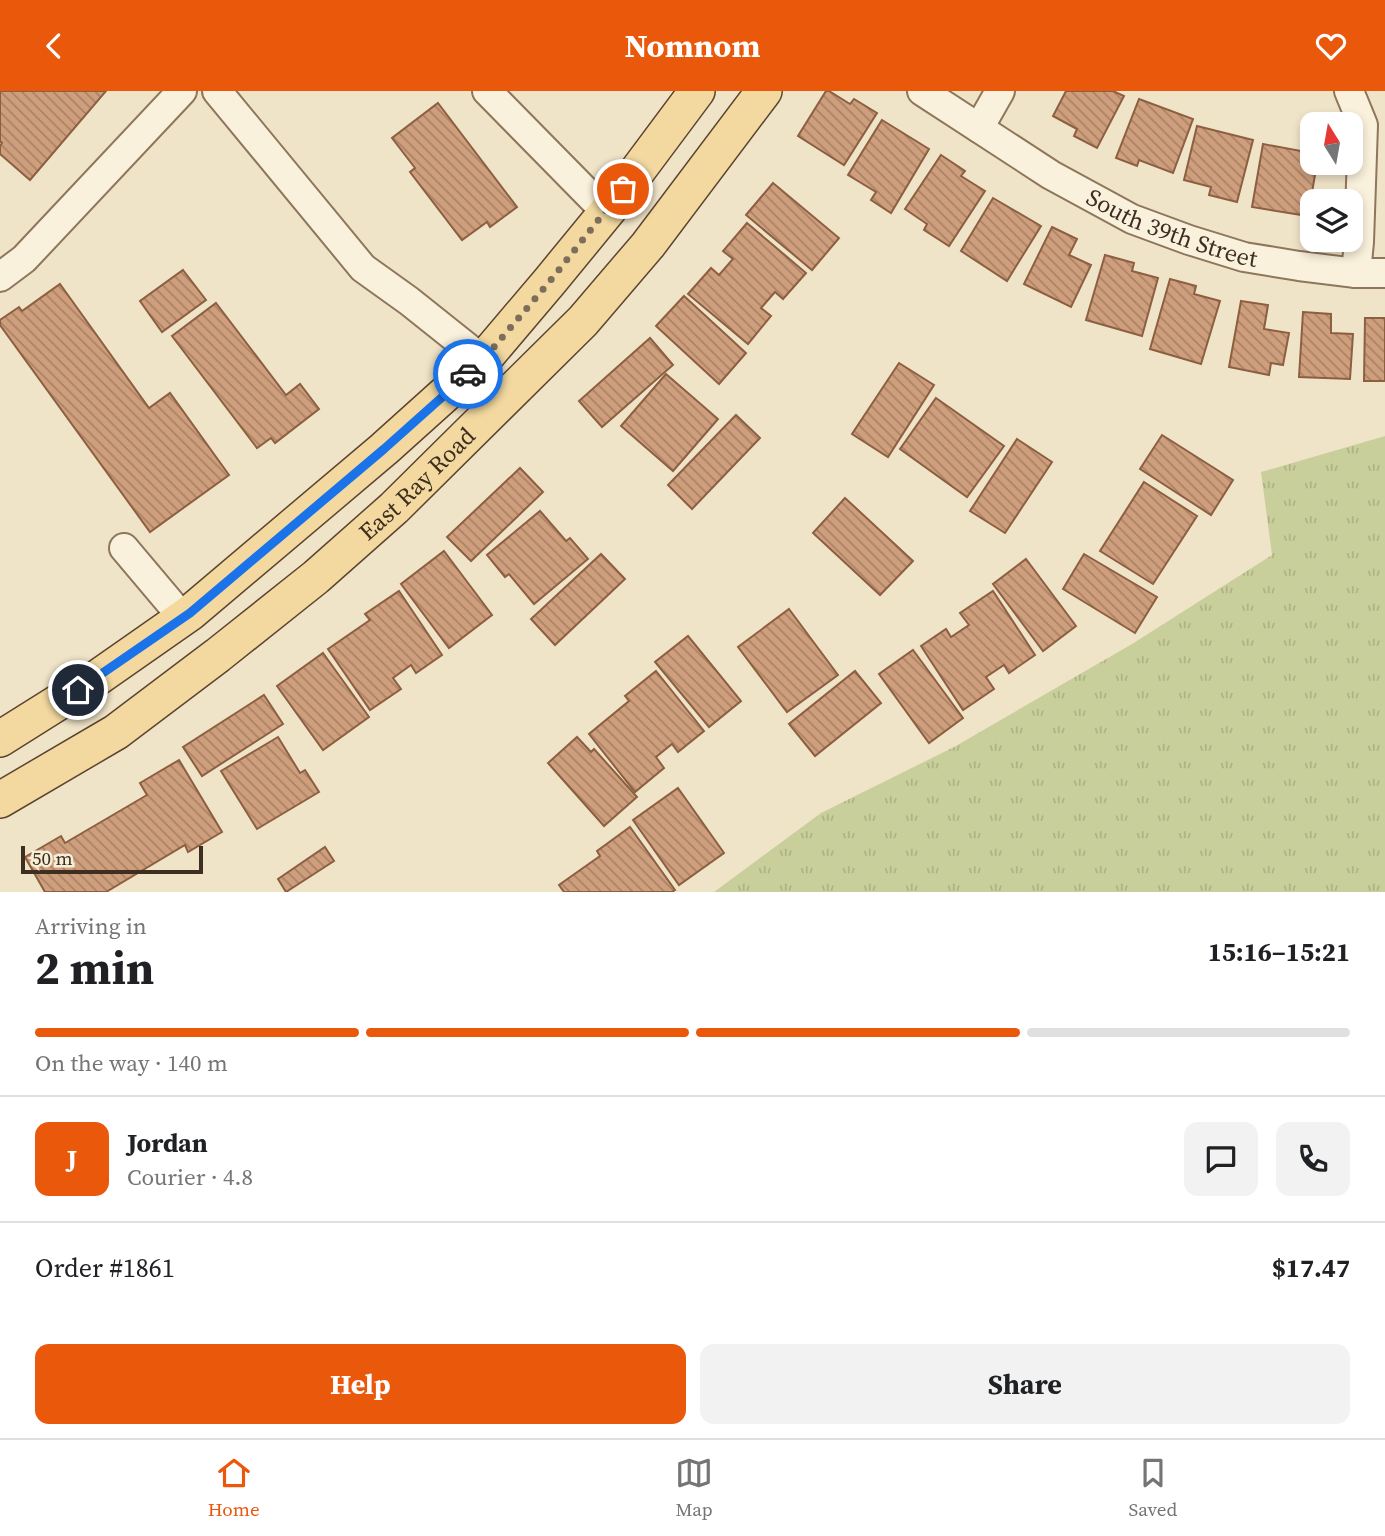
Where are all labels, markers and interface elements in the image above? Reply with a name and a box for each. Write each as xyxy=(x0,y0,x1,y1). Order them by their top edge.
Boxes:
text: Nomnom xyxy=(625,24,760,68)
icon: back xyxy=(35,27,73,65)
icon: heart xyxy=(1312,27,1350,65)
north arrow xyxy=(1300,112,1363,175)
map controls xyxy=(1300,112,1363,252)
pin xyxy=(593,159,653,219)
icon: bag xyxy=(604,170,642,208)
street label: South 39th Street xyxy=(1081,180,1260,275)
button: layers xyxy=(1300,189,1363,252)
courier xyxy=(433,339,503,409)
icon: car xyxy=(449,355,487,393)
street label: East Ray Road xyxy=(351,419,483,548)
pin xyxy=(48,660,108,720)
icon: home xyxy=(59,671,97,709)
scale bar xyxy=(21,843,203,875)
text: 50 m xyxy=(32,845,73,871)
text: Arriving in xyxy=(35,910,147,942)
text: 15:16–15:21 xyxy=(1208,934,1350,970)
text: 2 min xyxy=(35,936,154,999)
text: On the way · 140 m xyxy=(35,1047,228,1079)
button: chat xyxy=(1184,1122,1258,1196)
button: phone xyxy=(1276,1122,1350,1196)
text: Jordan xyxy=(127,1125,208,1161)
text: J xyxy=(67,1141,77,1177)
text: Courier · 4.8 xyxy=(127,1161,253,1193)
text: Order #1861 xyxy=(35,1250,175,1286)
text: $17.47 xyxy=(1272,1250,1350,1286)
button: Help xyxy=(35,1344,686,1424)
button: Share xyxy=(700,1344,1350,1424)
tab: Home xyxy=(208,1454,260,1522)
tab: Map xyxy=(675,1454,713,1522)
tab: Saved xyxy=(1129,1454,1177,1522)

